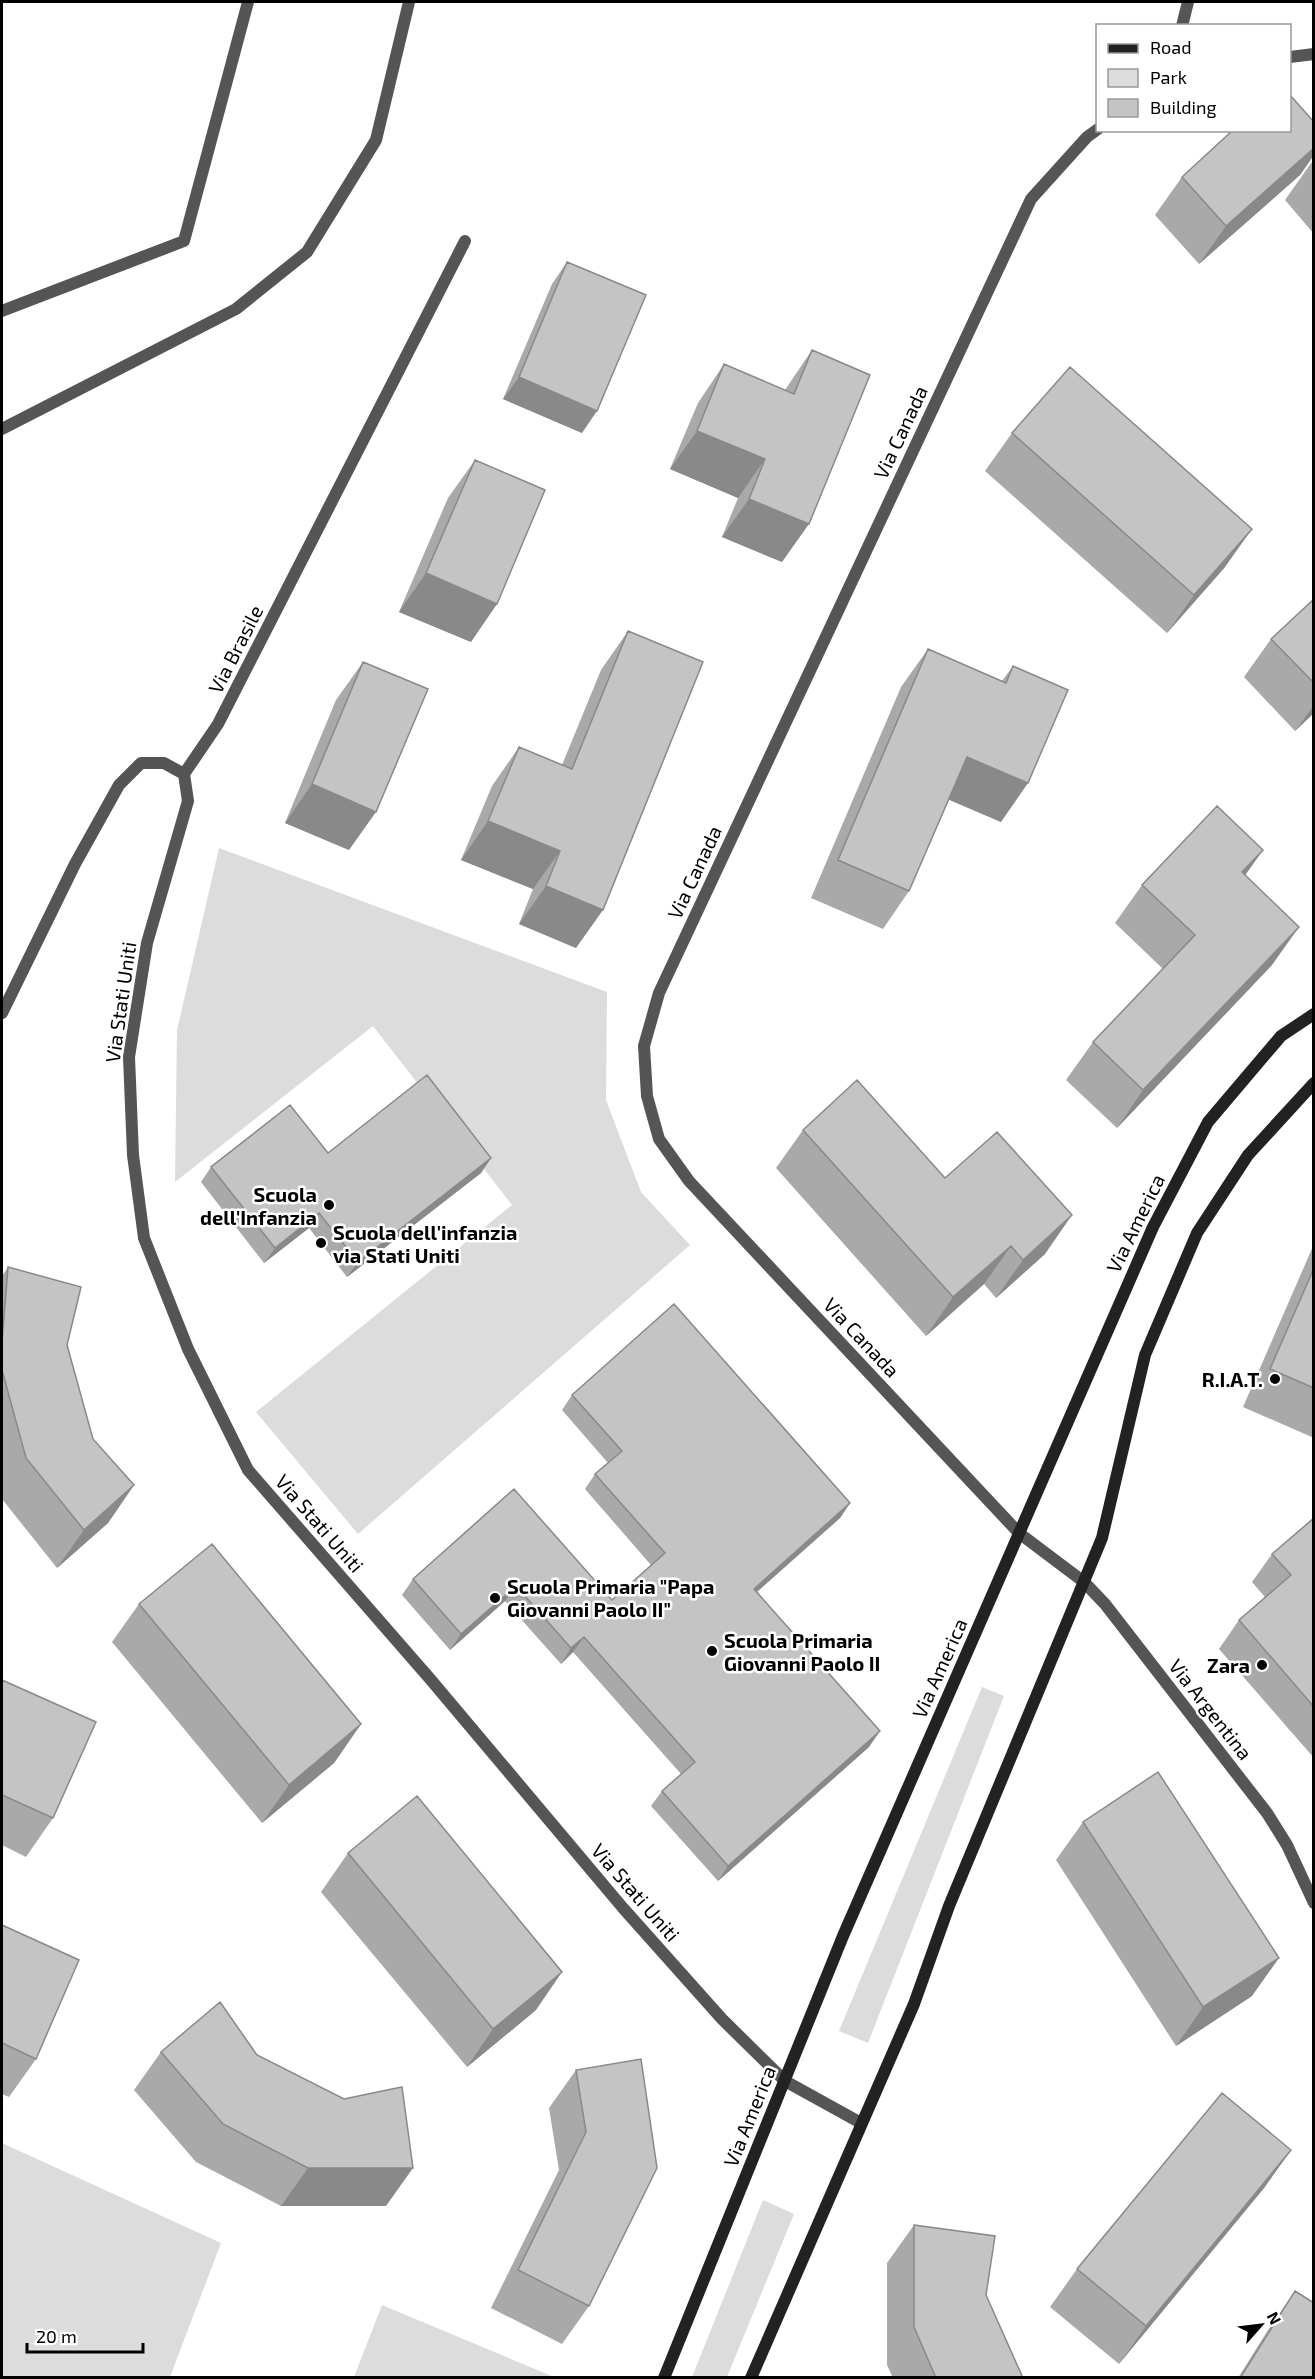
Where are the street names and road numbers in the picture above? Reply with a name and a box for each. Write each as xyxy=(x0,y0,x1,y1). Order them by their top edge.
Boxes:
street label: Via Canada xyxy=(868,382,932,482)
street label: Via Brasile xyxy=(203,601,267,697)
street label: Via Canada xyxy=(662,822,726,922)
street label: Via Stati Uniti xyxy=(100,940,140,1064)
street label: Via America xyxy=(1101,1170,1169,1276)
street label: Via Canada xyxy=(819,1292,905,1382)
street label: Via Stati Uniti xyxy=(271,1469,369,1577)
street label: Via America xyxy=(906,1614,972,1722)
street label: Via Argentina xyxy=(1164,1654,1258,1764)
street label: Via Stati Uniti xyxy=(587,1838,685,1946)
street label: Via America xyxy=(718,2062,780,2170)

